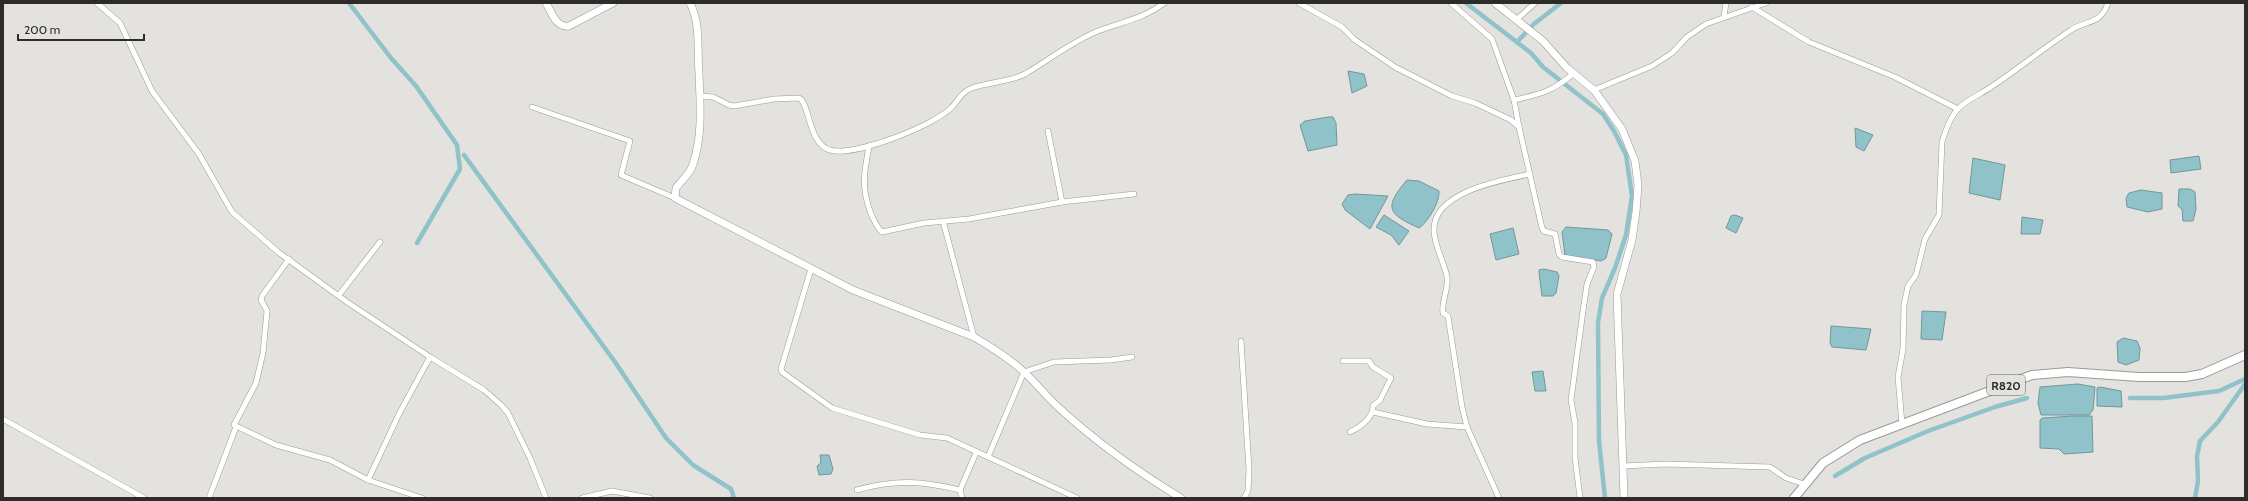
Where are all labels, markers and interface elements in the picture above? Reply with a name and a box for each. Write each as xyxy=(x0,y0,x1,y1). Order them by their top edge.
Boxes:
scale bar xyxy=(18,16,144,42)
text: 200 m xyxy=(24,22,60,37)
road number: R820 xyxy=(1987,375,2025,395)

